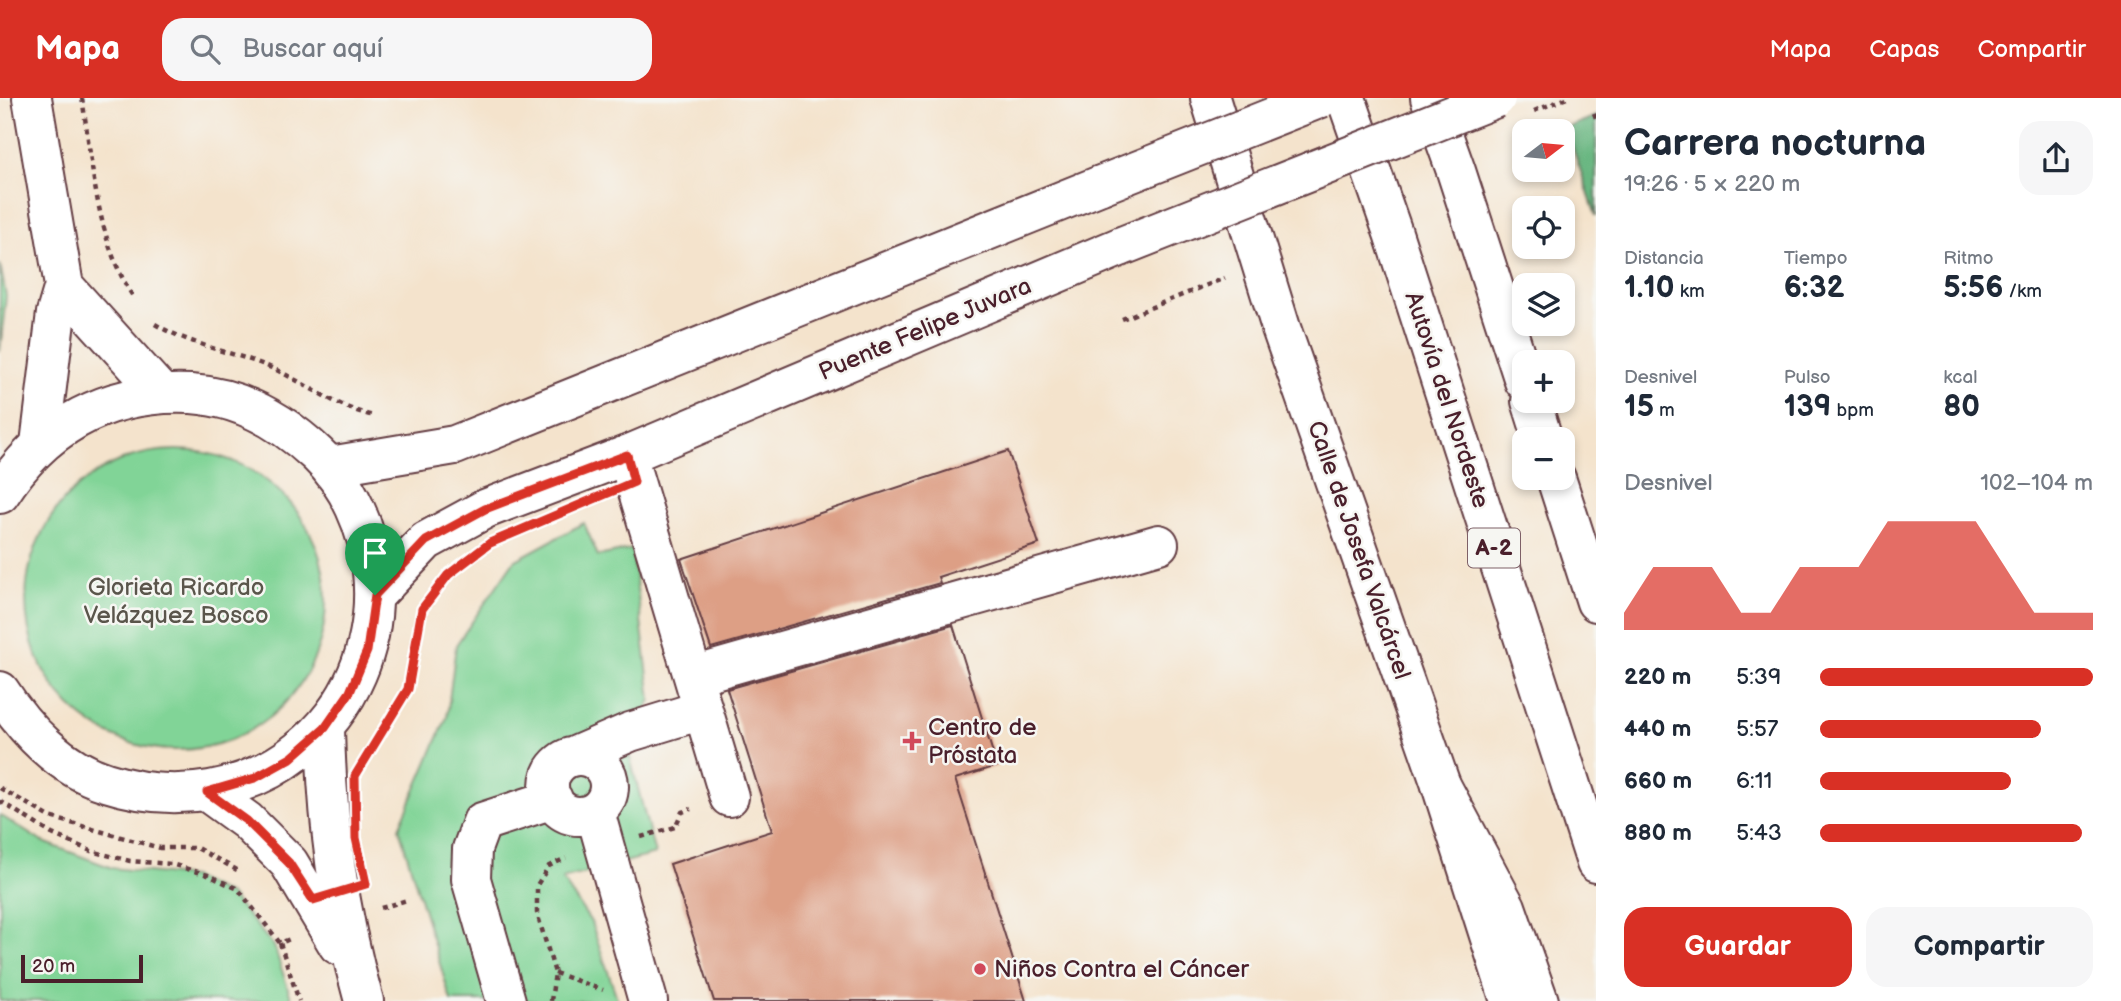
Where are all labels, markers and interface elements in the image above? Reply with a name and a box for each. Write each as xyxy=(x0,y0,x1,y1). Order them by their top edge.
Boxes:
search box xyxy=(162,18,652,81)
text: Mapa xyxy=(35,29,120,69)
icon: search xyxy=(186,30,224,68)
text: Buscar aquí xyxy=(242,34,383,65)
text: Mapa xyxy=(1770,35,1831,64)
text: Capas xyxy=(1869,35,1939,64)
text: Compartir xyxy=(1977,35,2086,64)
north arrow xyxy=(1512,119,1575,182)
map controls xyxy=(1512,119,1575,490)
text: Carrera nocturna xyxy=(1624,121,1926,166)
button: share xyxy=(2019,121,2093,195)
text: 19:26 · 5 × 220 m xyxy=(1624,170,1800,198)
button: locate xyxy=(1512,196,1575,259)
text: Distancia xyxy=(1624,247,1704,270)
text: Tiempo xyxy=(1784,247,1848,270)
text: Ritmo xyxy=(1943,247,1994,270)
text: 1.10 xyxy=(1624,270,1675,306)
text: 6:32 xyxy=(1784,270,1845,306)
text: 5:56 xyxy=(1943,270,2003,306)
street label: Puente Felipe Juvara xyxy=(814,271,1036,387)
button: layers xyxy=(1512,273,1575,336)
text: km xyxy=(1675,280,1705,303)
text: /km xyxy=(2003,280,2042,303)
street label: Autovía del Nordeste xyxy=(1398,288,1496,512)
button: + xyxy=(1512,350,1575,413)
text: Desnivel xyxy=(1624,366,1697,389)
text: Pulso xyxy=(1784,366,1831,389)
text: kcal xyxy=(1943,366,1977,389)
text: 15 xyxy=(1624,389,1654,425)
text: 139 xyxy=(1784,389,1831,425)
text: 80 xyxy=(1943,389,1980,425)
text: m xyxy=(1654,399,1675,422)
text: bpm xyxy=(1831,399,1874,422)
street label: Calle de Josefa Valcárcel xyxy=(1301,417,1417,683)
button: − xyxy=(1512,427,1575,490)
text: Desnivel xyxy=(1624,469,1713,497)
text: 102–104 m xyxy=(1980,469,2093,497)
pin xyxy=(345,523,405,595)
road number: A-2 xyxy=(1468,529,1520,568)
icon: arrive xyxy=(356,534,394,572)
park label: Glorieta Ricardo Velázquez Bosco xyxy=(83,573,269,630)
text: 220 m xyxy=(1624,663,1691,691)
text: 5:39 xyxy=(1736,663,1781,691)
place label: Centro de Próstata xyxy=(928,713,1036,770)
text: 440 m xyxy=(1624,715,1691,743)
text: 5:57 xyxy=(1736,715,1778,743)
marker: Centro de Próstata xyxy=(902,731,922,751)
text: 660 m xyxy=(1624,767,1692,795)
text: 6:11 xyxy=(1736,767,1773,795)
text: 880 m xyxy=(1624,819,1692,847)
text: 5:43 xyxy=(1736,819,1782,847)
button: Guardar xyxy=(1624,907,1852,987)
button: Compartir xyxy=(1866,907,2093,987)
scale bar xyxy=(21,952,144,984)
text: 20 m xyxy=(32,955,75,978)
place label: Niños Contra el Cáncer xyxy=(994,955,1249,984)
marker: Niños Contra el Cáncer xyxy=(972,961,988,977)

